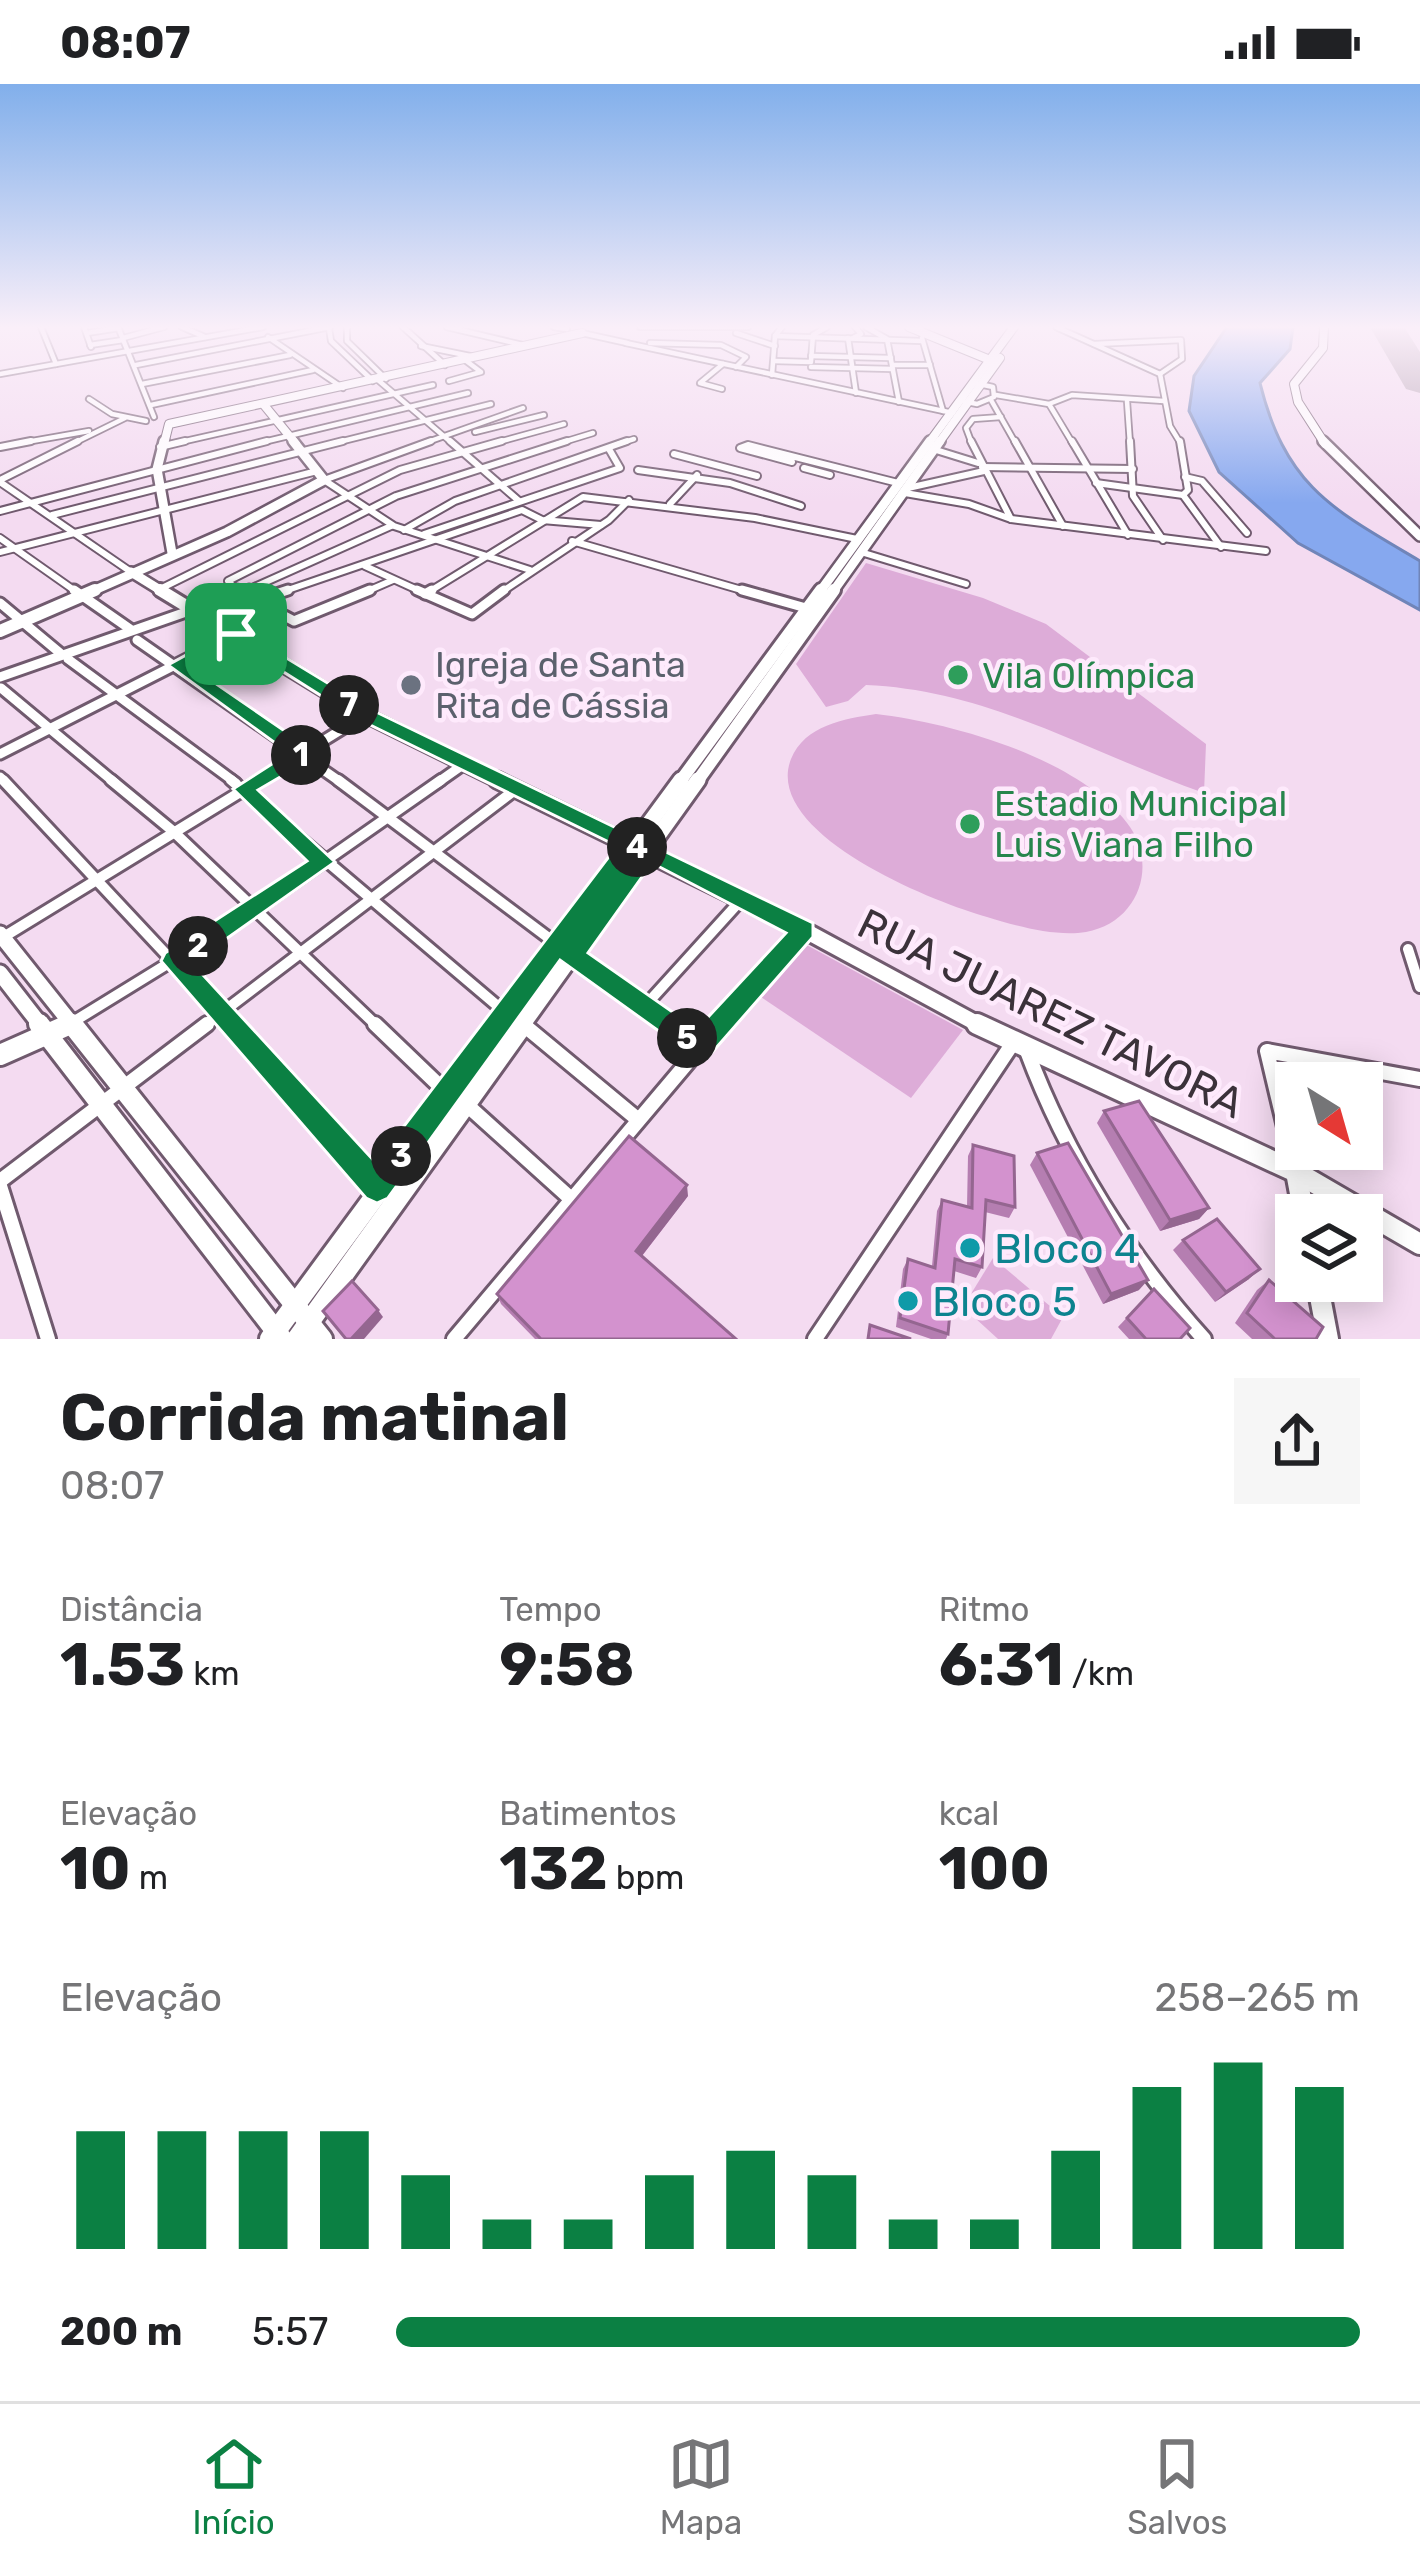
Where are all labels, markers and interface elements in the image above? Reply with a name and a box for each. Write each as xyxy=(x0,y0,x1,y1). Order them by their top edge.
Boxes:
text: 08:07 xyxy=(60,16,191,69)
pin xyxy=(185,583,287,685)
icon: arrive xyxy=(203,601,269,667)
place label: Igreja de Santa Rita de Cássia xyxy=(435,643,686,727)
place label: Vila Olímpica xyxy=(982,654,1195,697)
marker: Vila Olímpica xyxy=(945,662,971,688)
marker: Igreja de Santa Rita de Cássia xyxy=(398,672,424,698)
pin: 7 xyxy=(319,675,379,735)
text: 7 xyxy=(340,685,358,724)
pin: 1 xyxy=(271,725,331,785)
text: 1 xyxy=(293,735,309,774)
place label: Estadio Municipal Luis Viana Filho xyxy=(994,782,1287,866)
marker: Estadio Municipal Luis Viana Filho xyxy=(957,811,983,837)
pin: 4 xyxy=(607,817,667,877)
text: 4 xyxy=(626,827,648,866)
street label: RUA JUAREZ TAVORA xyxy=(850,899,1252,1129)
pin: 2 xyxy=(168,916,228,976)
text: 2 xyxy=(187,926,209,965)
pin: 5 xyxy=(657,1008,717,1068)
text: 5 xyxy=(676,1018,698,1057)
north arrow xyxy=(1275,1062,1383,1170)
map controls xyxy=(1275,1062,1383,1302)
pin: 3 xyxy=(371,1126,431,1186)
text: 3 xyxy=(390,1136,412,1175)
button: layers xyxy=(1275,1194,1383,1302)
place label: Bloco 4 xyxy=(994,1224,1140,1274)
marker: Bloco 4 xyxy=(957,1235,983,1261)
place label: Bloco 5 xyxy=(932,1277,1077,1327)
marker: Bloco 5 xyxy=(895,1288,921,1314)
text: Corrida matinal xyxy=(60,1378,569,1457)
button: share xyxy=(1234,1378,1360,1504)
text: 08:07 xyxy=(60,1463,164,1509)
text: Distância xyxy=(60,1590,203,1629)
text: Tempo xyxy=(499,1590,602,1629)
text: Ritmo xyxy=(939,1590,1029,1629)
text: 1.53 xyxy=(60,1629,185,1700)
text: 9:58 xyxy=(499,1629,635,1700)
text: 6:31 xyxy=(939,1629,1064,1700)
text: km xyxy=(185,1654,240,1693)
text: /km xyxy=(1064,1654,1134,1693)
text: Elevação xyxy=(60,1794,197,1833)
text: Batimentos xyxy=(499,1794,677,1833)
text: kcal xyxy=(939,1794,999,1833)
text: 10 xyxy=(60,1833,131,1904)
text: 132 xyxy=(499,1833,608,1904)
text: 100 xyxy=(939,1833,1050,1904)
text: m xyxy=(131,1858,168,1897)
text: bpm xyxy=(608,1858,684,1897)
text: Elevação xyxy=(60,1975,222,2021)
text: 258–265 m xyxy=(1154,1975,1360,2021)
text: 200 m xyxy=(60,2309,182,2355)
text: 5:57 xyxy=(252,2309,328,2355)
tab: Início xyxy=(193,2431,275,2542)
tab: Mapa xyxy=(660,2431,742,2542)
tab: Salvos xyxy=(1127,2431,1227,2542)

